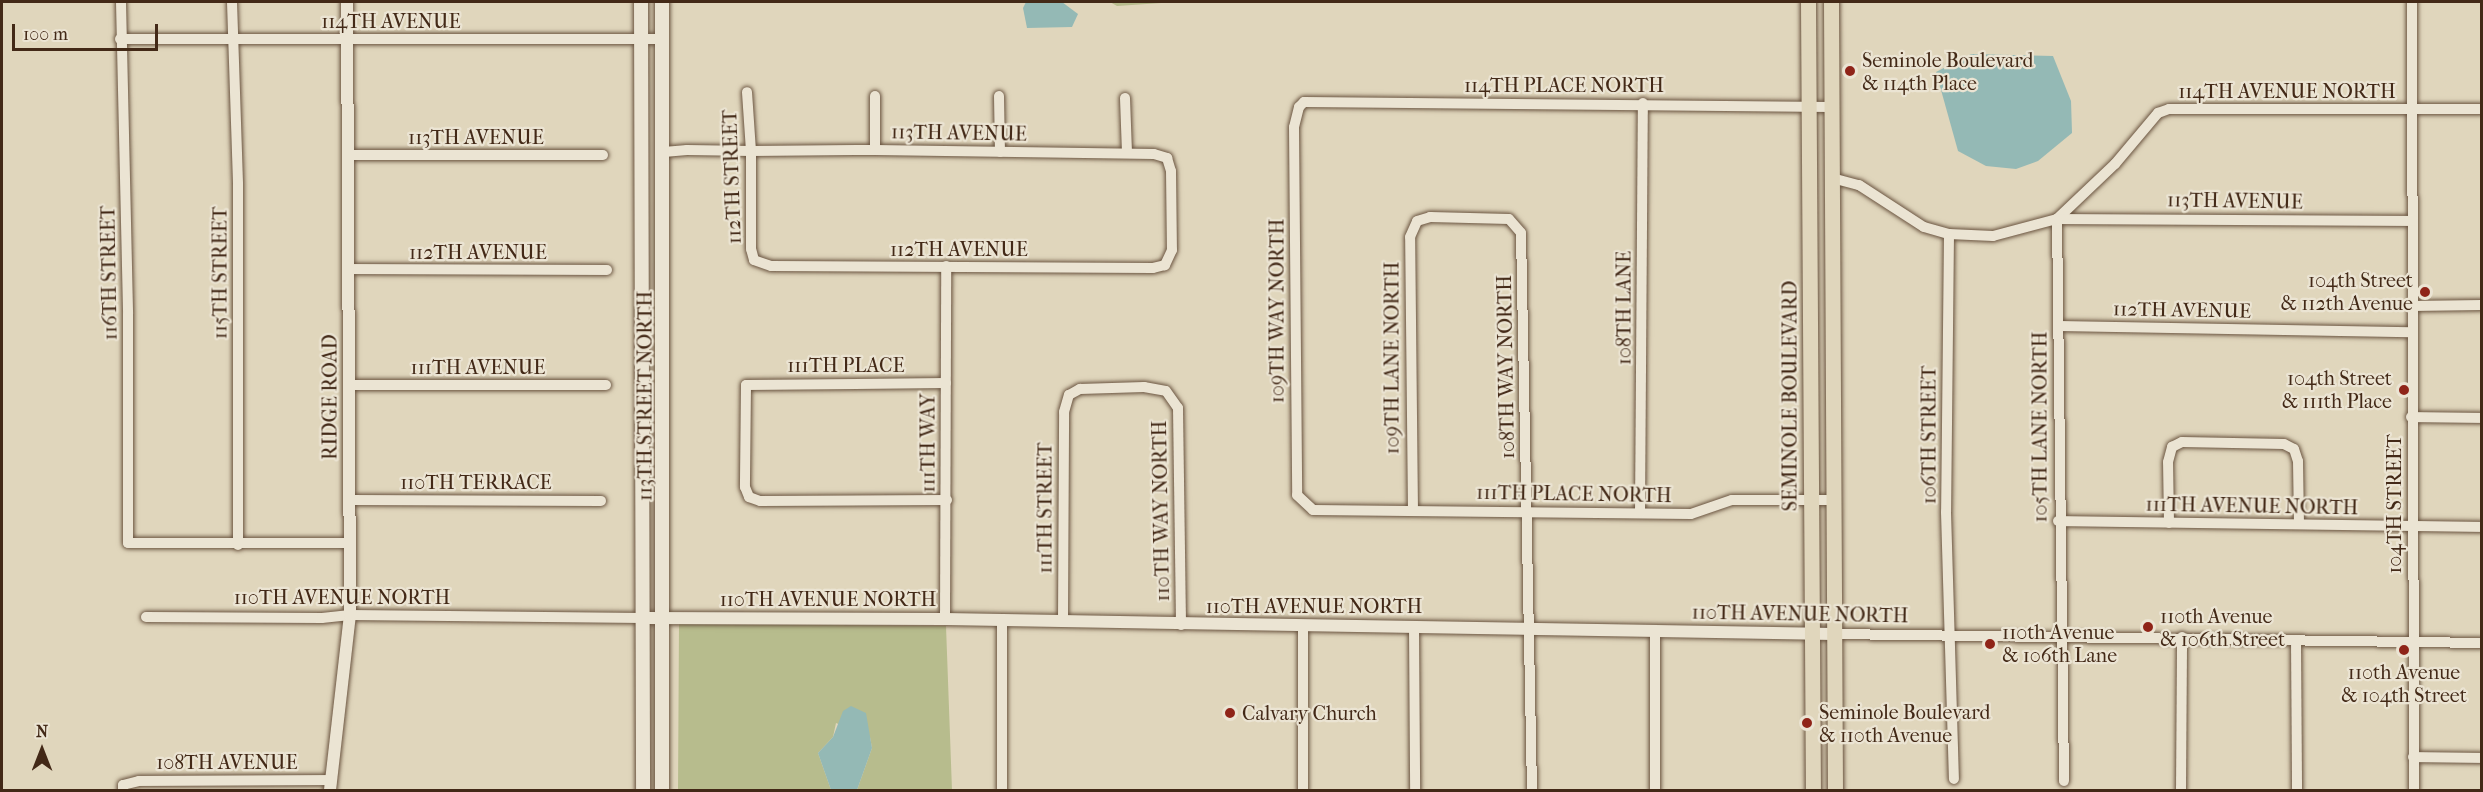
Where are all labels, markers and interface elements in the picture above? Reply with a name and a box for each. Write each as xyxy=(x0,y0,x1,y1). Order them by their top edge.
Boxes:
street label: 114TH AVENUE xyxy=(321,9,461,33)
scale bar xyxy=(15,12,160,50)
text: 100 m xyxy=(23,24,68,45)
place label: Seminole Boulevard & 114th Place xyxy=(1862,48,2033,95)
marker: Seminole Boulevard & 114th Place xyxy=(1843,64,1857,78)
street label: 114TH PLACE NORTH xyxy=(1464,73,1664,97)
street label: 114TH AVENUE NORTH xyxy=(2178,79,2396,103)
street label: 112TH STREET xyxy=(718,109,746,245)
street label: 113TH AVENUE xyxy=(891,120,1027,146)
street label: 113TH AVENUE xyxy=(408,125,544,149)
street label: 113TH AVENUE xyxy=(2167,188,2303,214)
street label: 116TH STREET xyxy=(96,205,122,341)
street label: 115TH STREET xyxy=(208,207,232,339)
street label: 109TH WAY NORTH xyxy=(1265,219,1289,403)
street label: 112TH AVENUE xyxy=(890,237,1028,261)
street label: 112TH AVENUE xyxy=(409,240,547,264)
street label: 108TH LANE xyxy=(1612,251,1636,365)
street label: 109TH LANE NORTH xyxy=(1380,262,1404,454)
place label: 104th Street & 112th Avenue xyxy=(2281,268,2413,315)
street label: 108TH WAY NORTH xyxy=(1492,275,1520,459)
street label: SEMINOLE BOULEVARD xyxy=(1778,281,1802,511)
marker: 104th Street & 112th Avenue xyxy=(2418,285,2432,299)
street label: 113TH STREET NORTH xyxy=(633,291,657,501)
street label: 112TH AVENUE xyxy=(2113,297,2251,323)
street label: 105TH LANE NORTH xyxy=(2028,331,2052,523)
street label: RIDGE ROAD xyxy=(318,334,342,460)
street label: 111TH PLACE xyxy=(787,353,905,377)
street label: 111TH AVENUE xyxy=(411,355,545,379)
street label: 106TH STREET xyxy=(1917,366,1941,504)
place label: 104th Street & 111th Place xyxy=(2282,366,2392,413)
marker: 104th Street & 111th Place xyxy=(2397,383,2411,397)
street label: 111TH WAY xyxy=(916,393,940,493)
street label: 110TH WAY NORTH xyxy=(1147,420,1175,602)
street label: 104TH STREET xyxy=(2382,434,2406,574)
street label: 111TH STREET xyxy=(1033,442,1057,574)
street label: 110TH TERRACE xyxy=(400,470,552,494)
street label: 111TH PLACE NORTH xyxy=(1476,480,1672,508)
street label: 111TH AVENUE NORTH xyxy=(2145,492,2359,520)
street label: 110TH AVENUE NORTH xyxy=(234,585,450,609)
street label: 110TH AVENUE NORTH xyxy=(720,587,936,611)
street label: 110TH AVENUE NORTH xyxy=(1206,594,1422,618)
street label: 110TH AVENUE NORTH xyxy=(1691,600,1909,628)
place label: 110th Avenue & 106th Street xyxy=(2160,604,2285,651)
place label: 110th Avenue & 106th Lane xyxy=(2002,620,2117,667)
marker: 110th Avenue & 106th Street xyxy=(2141,620,2155,634)
marker: 110th Avenue & 106th Lane xyxy=(1983,637,1997,651)
marker: 110th Avenue & 104th Street xyxy=(2397,643,2411,657)
place label: 110th Avenue & 104th Street xyxy=(2341,660,2467,707)
place label: Seminole Boulevard & 110th Avenue xyxy=(1819,700,1990,747)
place label: Calvary Church xyxy=(1242,701,1377,725)
marker: Calvary Church xyxy=(1223,706,1237,720)
marker: Seminole Boulevard & 110th Avenue xyxy=(1800,716,1814,730)
north arrow xyxy=(12,720,72,780)
text: N xyxy=(36,722,48,741)
street label: 108TH AVENUE xyxy=(156,750,298,774)

